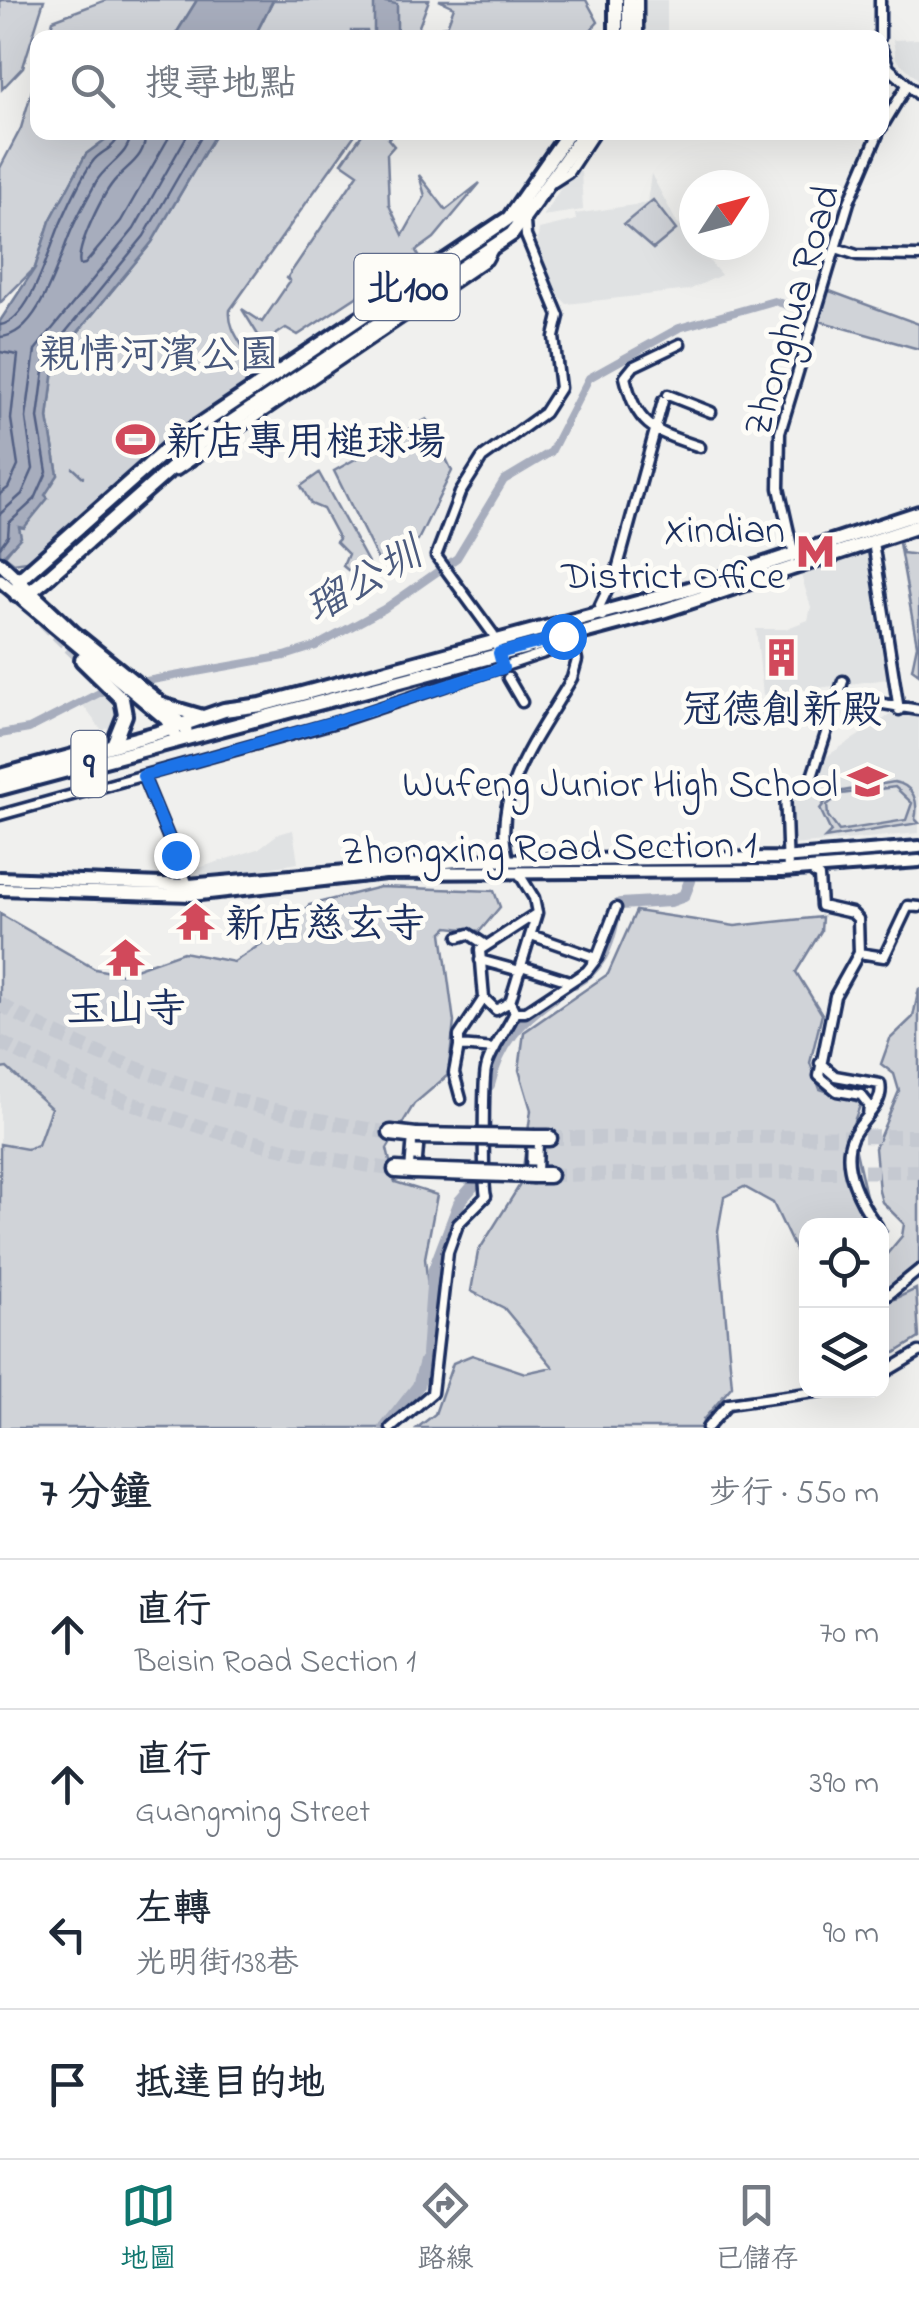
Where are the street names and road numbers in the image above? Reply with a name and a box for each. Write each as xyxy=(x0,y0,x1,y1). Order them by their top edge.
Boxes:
street label: Zhonghua Road xyxy=(730,179,858,444)
road number: 北100 xyxy=(354,254,460,320)
road number: 9 xyxy=(72,731,106,797)
street label: Zhongxing Road Section 1 xyxy=(341,817,757,884)

